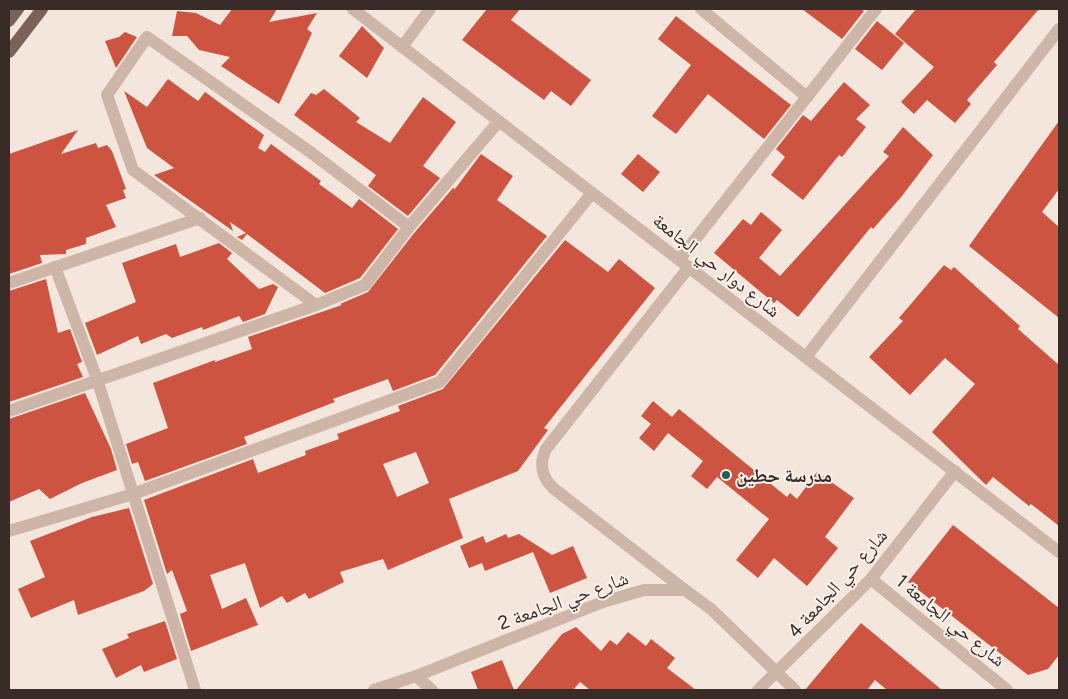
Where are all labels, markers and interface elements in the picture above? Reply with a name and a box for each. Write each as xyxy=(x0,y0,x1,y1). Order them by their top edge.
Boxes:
street label: شارع دوار حي الجامعة xyxy=(646,209,785,325)
place label: مدرسة حطين xyxy=(736,464,832,487)
marker: مدرسة حطين xyxy=(720,469,732,481)
street label: شارع حي الجامعة 4 xyxy=(783,524,895,645)
street label: شارع حي الجامعة 2 xyxy=(495,566,633,638)
street label: شارع حي الجامعة 1 xyxy=(889,569,1010,675)

